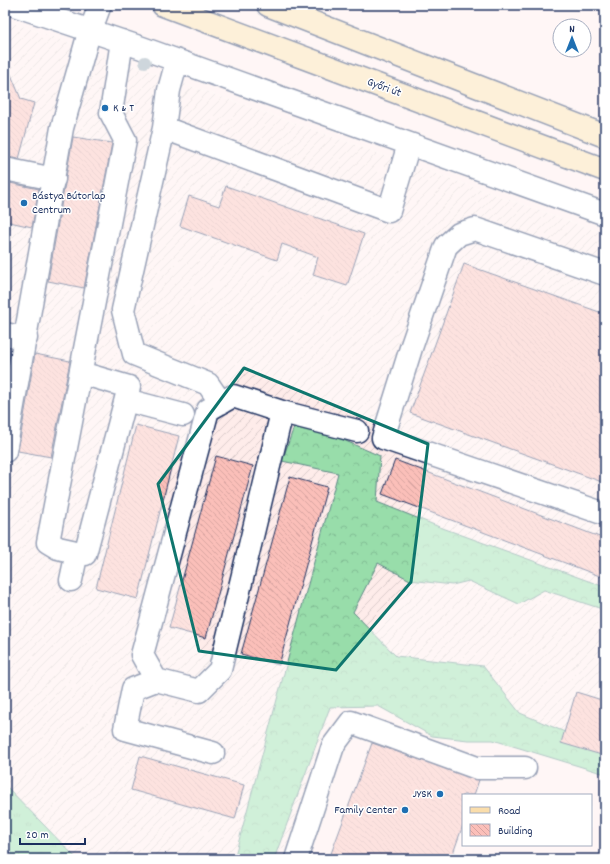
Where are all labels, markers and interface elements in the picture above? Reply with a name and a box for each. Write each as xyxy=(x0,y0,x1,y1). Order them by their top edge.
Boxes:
north arrow xyxy=(552,18,592,58)
text: N xyxy=(569,22,575,38)
street label: Győri út xyxy=(365,74,404,102)
place label: K & T xyxy=(113,100,134,117)
marker: K & T xyxy=(100,103,110,113)
place label: Bástya Bútorlap Centrum xyxy=(32,188,106,219)
marker: Bástya Bútorlap Centrum xyxy=(19,198,29,208)
place label: JYSK xyxy=(412,786,432,803)
marker: JYSK xyxy=(435,789,445,799)
legend xyxy=(462,794,592,846)
place label: Family Center xyxy=(334,802,398,819)
text: Road xyxy=(498,803,520,820)
marker: Family Center xyxy=(400,805,410,815)
scale bar xyxy=(20,820,85,846)
text: Building xyxy=(498,823,533,840)
text: 20 m xyxy=(26,827,49,844)

